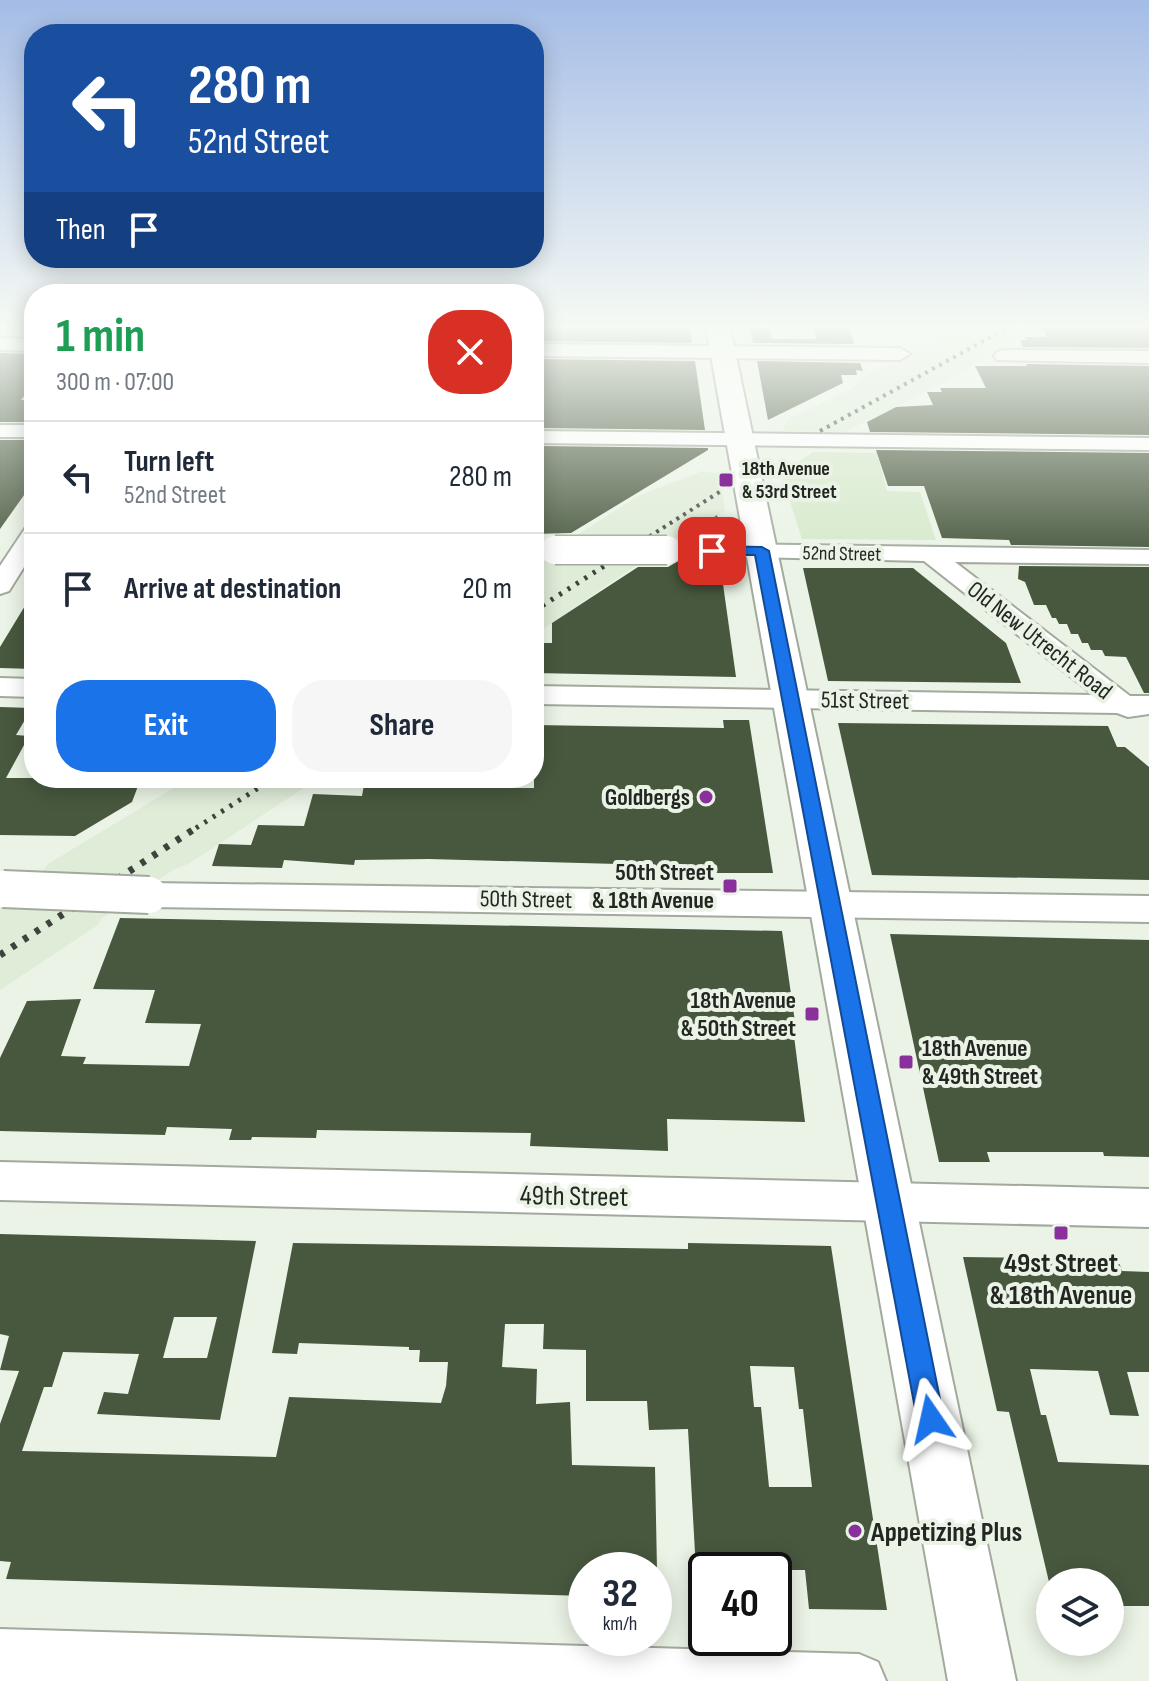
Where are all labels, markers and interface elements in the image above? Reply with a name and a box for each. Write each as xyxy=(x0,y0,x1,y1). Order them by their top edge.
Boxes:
text: 280 m xyxy=(188,53,311,120)
icon: left xyxy=(56,56,160,160)
text: 52nd Street xyxy=(188,121,329,164)
icon: arrive xyxy=(122,208,166,252)
text: Then xyxy=(56,212,106,248)
text: 1 min xyxy=(56,308,145,365)
button: close xyxy=(428,310,512,394)
text: 300 m · 07:00 xyxy=(56,367,174,398)
text: Turn left xyxy=(124,444,214,480)
icon: left xyxy=(56,455,100,499)
place label: 18th Avenue & 53rd Street xyxy=(742,457,837,504)
text: 280 m xyxy=(449,459,512,495)
marker: 18th Avenue & 53rd Street xyxy=(717,471,735,489)
text: 52nd Street xyxy=(124,480,226,511)
pin xyxy=(678,517,746,585)
icon: arrive xyxy=(690,529,734,573)
street label: 52nd Street xyxy=(803,541,881,567)
icon: arrive xyxy=(56,567,100,611)
text: Arrive at destination xyxy=(124,571,341,607)
text: 20 m xyxy=(462,571,512,607)
street label: Old New Utrecht Road xyxy=(962,575,1118,706)
button: Exit xyxy=(56,680,276,772)
button: Share xyxy=(292,680,512,772)
street label: 51st Street xyxy=(821,685,909,716)
place label: Goldbergs xyxy=(605,783,690,812)
marker: Goldbergs xyxy=(697,788,715,806)
place label: 50th Street & 18th Avenue xyxy=(592,858,714,915)
marker: 50th Street & 18th Avenue xyxy=(721,877,739,895)
street label: 50th Street xyxy=(480,884,572,915)
place label: 18th Avenue & 50th Street xyxy=(681,986,796,1043)
marker: 18th Avenue & 50th Street xyxy=(803,1005,821,1023)
place label: 18th Avenue & 49th Street xyxy=(922,1034,1038,1091)
marker: 18th Avenue & 49th Street xyxy=(897,1053,915,1071)
street label: 49th Street xyxy=(519,1179,628,1214)
marker: 49st Street & 18th Avenue xyxy=(1052,1224,1070,1242)
place label: 49st Street & 18th Avenue xyxy=(990,1247,1132,1312)
position arrow xyxy=(889,1377,973,1461)
place label: Appetizing Plus xyxy=(870,1516,1022,1549)
marker: Appetizing Plus xyxy=(846,1522,864,1540)
speed limit sign: 40 xyxy=(688,1552,792,1656)
map controls xyxy=(1036,1568,1124,1656)
button: layers xyxy=(1036,1568,1124,1656)
text: 32 xyxy=(602,1570,638,1618)
text: km/h xyxy=(603,1612,637,1636)

